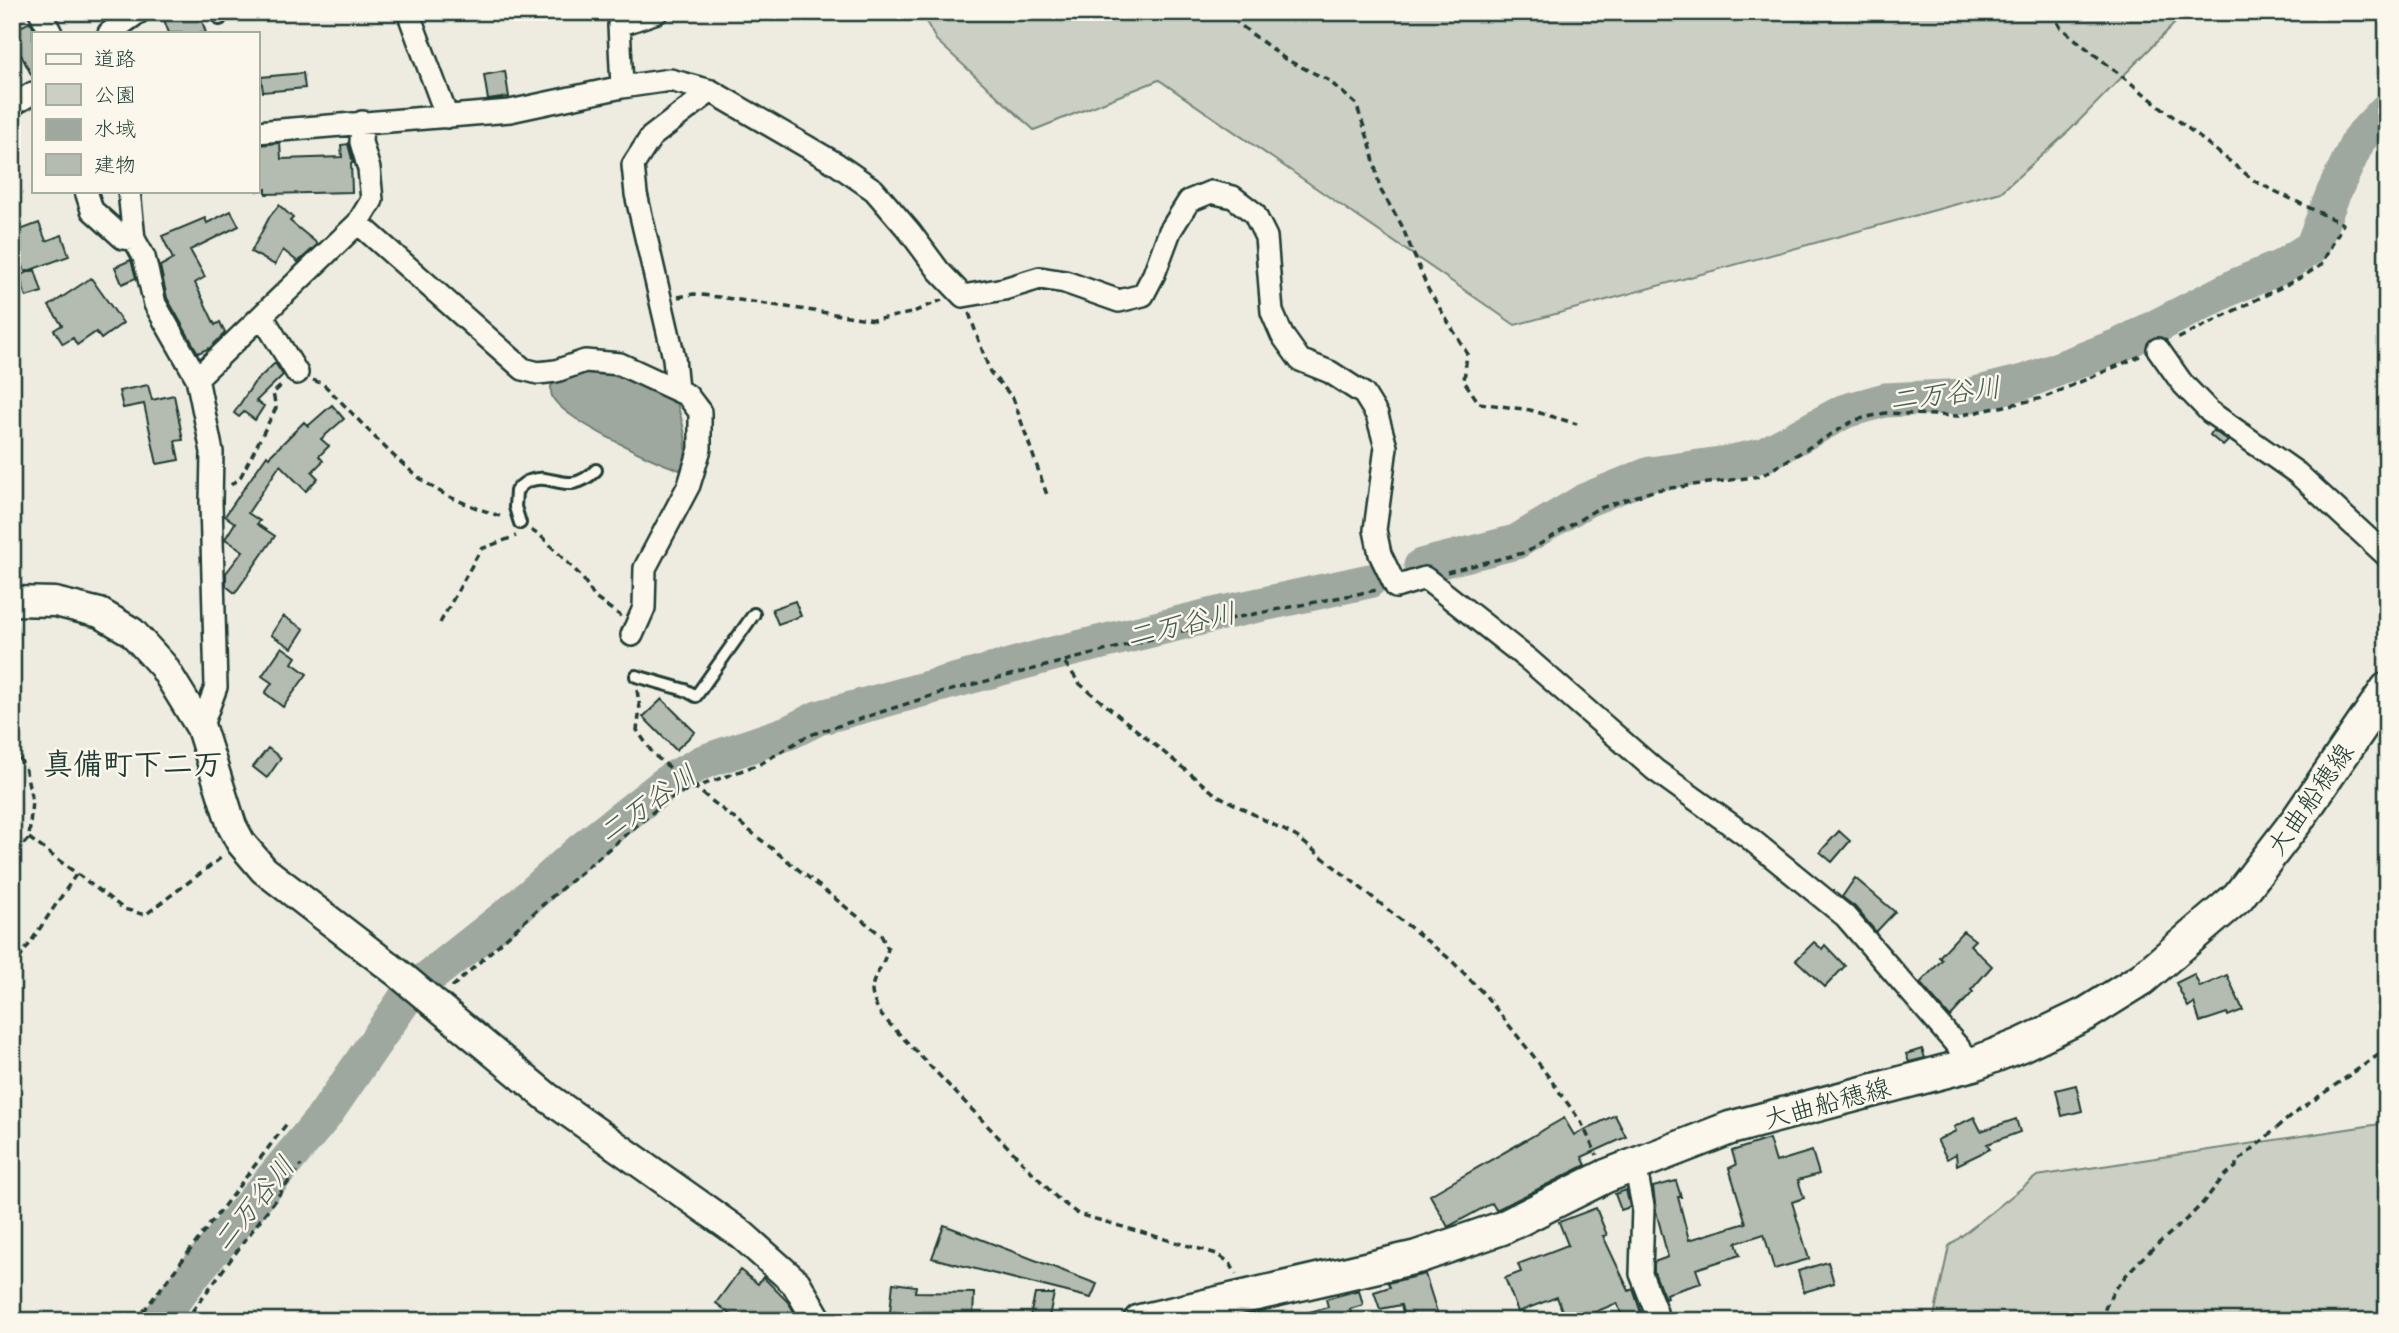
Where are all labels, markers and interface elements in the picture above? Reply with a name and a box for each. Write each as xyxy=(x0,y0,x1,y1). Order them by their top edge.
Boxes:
legend xyxy=(32,32,259,192)
text: 道路 xyxy=(94,46,136,71)
text: 公園 xyxy=(94,82,136,107)
text: 水域 xyxy=(94,116,136,141)
text: 建物 xyxy=(94,152,136,177)
water label: 二万谷川 xyxy=(1887,369,2003,417)
water label: 二万谷川 xyxy=(1123,595,1239,653)
street label: 大曲船穂線 xyxy=(2260,737,2360,861)
district label: 真備町下二万 xyxy=(43,745,223,782)
water label: 二万谷川 xyxy=(591,757,703,849)
street label: 大曲船穂線 xyxy=(1760,1071,1894,1135)
water label: 二万谷川 xyxy=(205,1149,301,1257)

